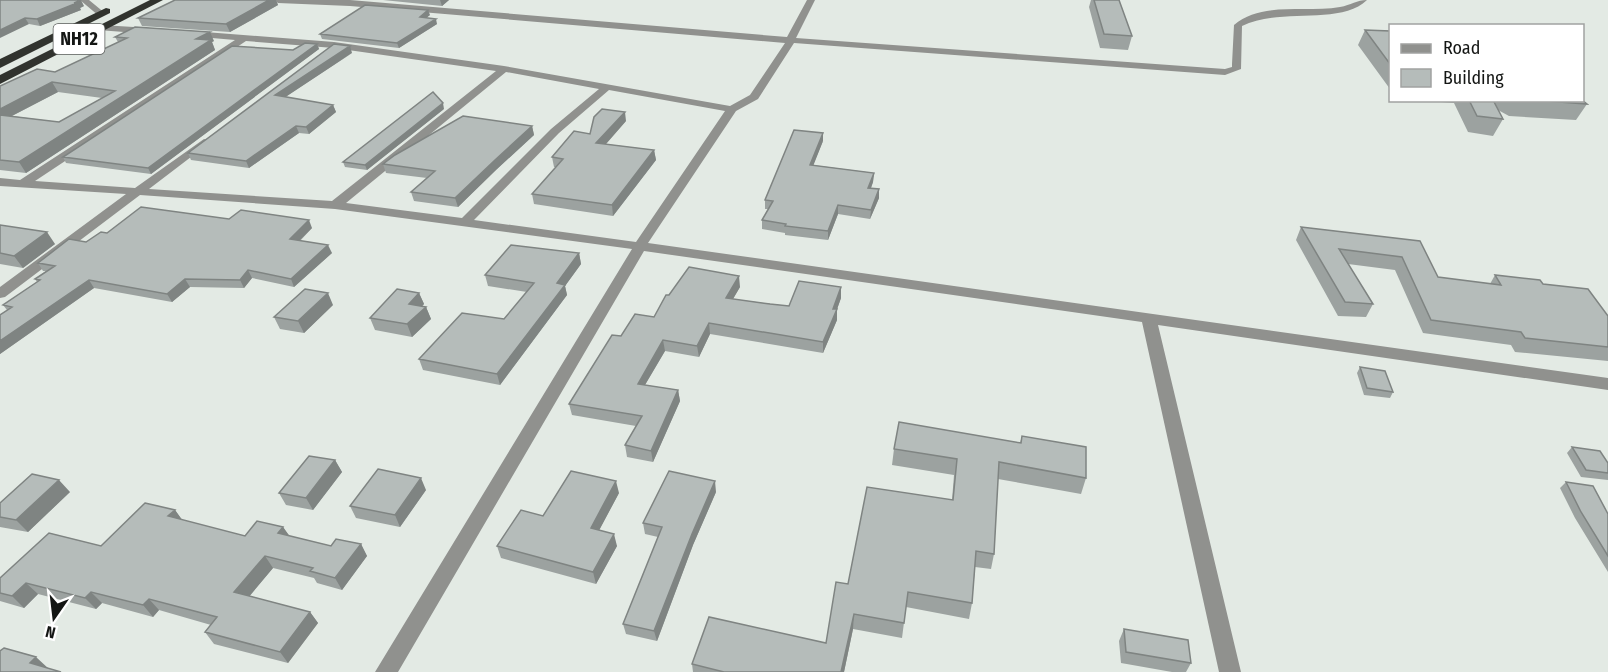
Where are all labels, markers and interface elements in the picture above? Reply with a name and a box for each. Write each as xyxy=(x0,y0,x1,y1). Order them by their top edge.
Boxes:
road number: NH12 xyxy=(54,24,104,54)
legend xyxy=(1389,24,1584,102)
text: Road xyxy=(1443,37,1480,59)
text: Building xyxy=(1443,67,1504,89)
north arrow xyxy=(24,588,84,648)
text: N xyxy=(44,622,57,642)

